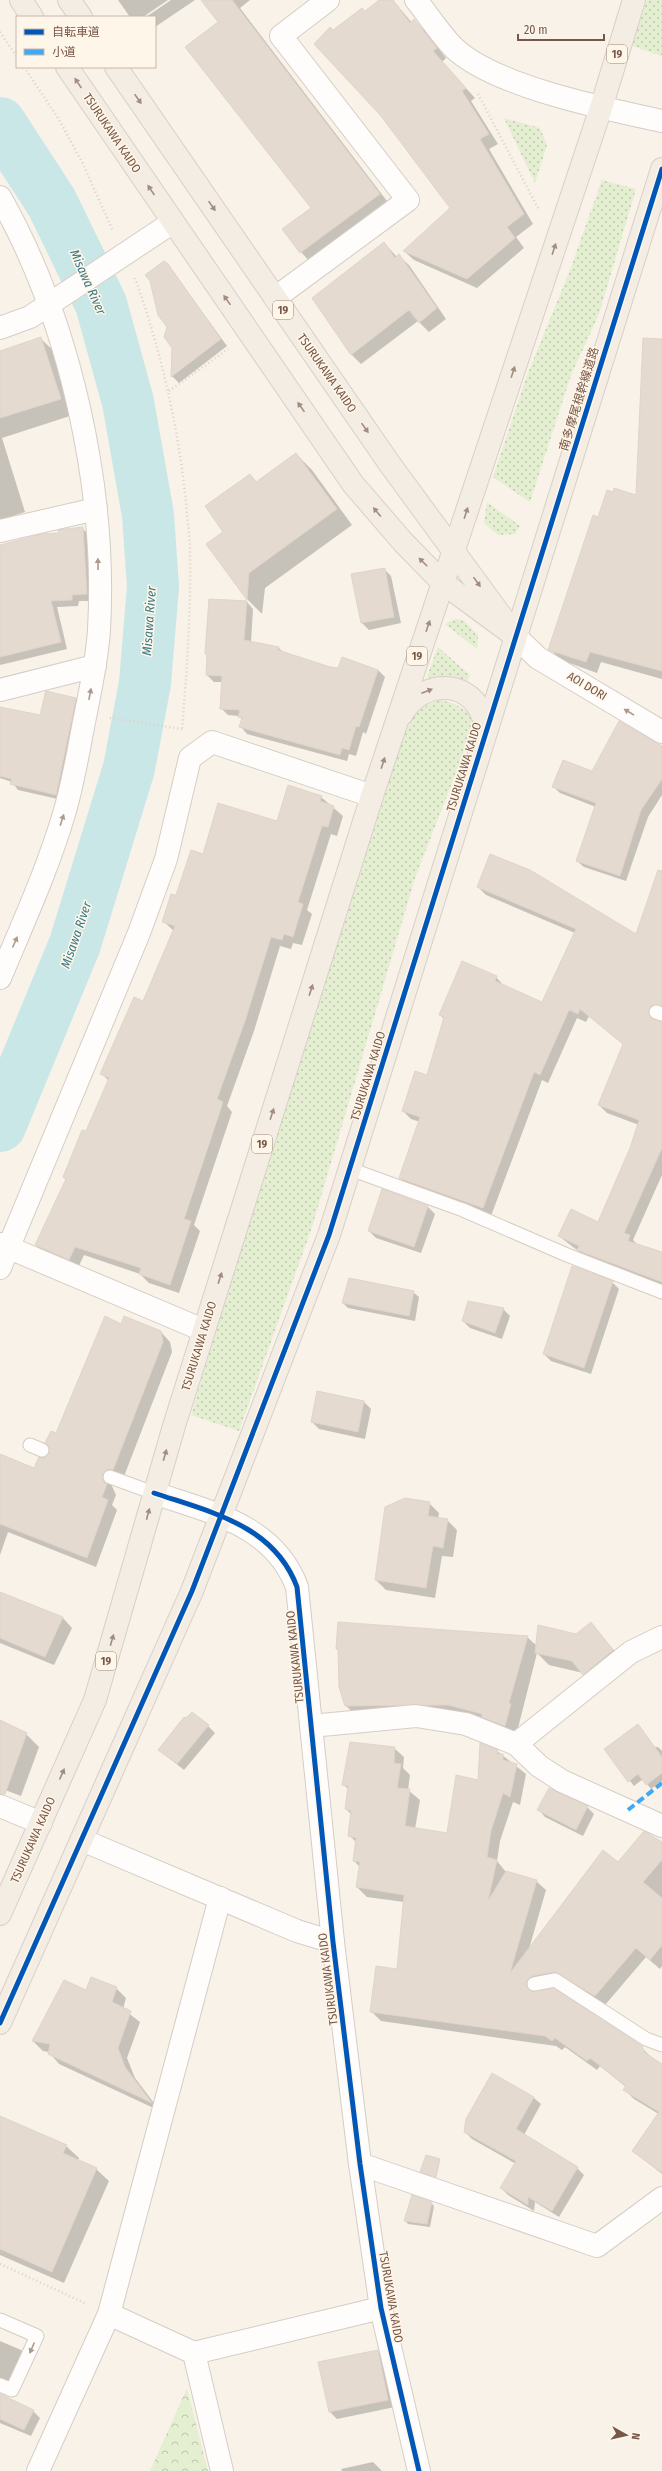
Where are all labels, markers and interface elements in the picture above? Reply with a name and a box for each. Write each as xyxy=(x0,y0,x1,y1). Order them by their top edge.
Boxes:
legend xyxy=(16,16,156,68)
scale bar xyxy=(518,16,604,42)
text: 20 m xyxy=(524,23,548,37)
text: 自転車道 xyxy=(52,25,100,39)
text: 小道 xyxy=(52,45,76,59)
road number: 19 xyxy=(607,45,627,63)
one-way arrow xyxy=(74,78,82,88)
street label: TSURUKAWA KAIDO xyxy=(80,91,144,175)
one-way arrow xyxy=(134,94,142,104)
one-way arrow xyxy=(147,185,155,196)
one-way arrow xyxy=(208,201,216,211)
one-way arrow xyxy=(551,243,557,255)
water label: Misawa River xyxy=(67,247,109,317)
one-way arrow xyxy=(223,295,231,305)
road number: 19 xyxy=(273,301,293,319)
street label: TSURUKAWA KAIDO xyxy=(295,331,359,415)
street label: 南多摩尾根幹線道路 xyxy=(557,345,601,453)
one-way arrow xyxy=(510,366,516,378)
one-way arrow xyxy=(297,402,305,412)
one-way arrow xyxy=(361,423,369,433)
one-way arrow xyxy=(373,507,382,517)
one-way arrow xyxy=(463,507,469,519)
one-way arrow xyxy=(95,557,101,570)
one-way arrow xyxy=(418,557,428,567)
one-way arrow xyxy=(473,577,481,587)
water label: Misawa River xyxy=(139,585,159,656)
one-way arrow xyxy=(425,620,431,632)
road number: 19 xyxy=(407,647,427,665)
street label: AOI DORI xyxy=(565,669,609,703)
one-way arrow xyxy=(87,687,93,700)
one-way arrow xyxy=(422,688,434,694)
one-way arrow xyxy=(623,708,635,715)
street label: TSURUKAWA KAIDO xyxy=(444,721,484,813)
one-way arrow xyxy=(380,756,386,768)
one-way arrow xyxy=(59,814,65,826)
water label: Misawa River xyxy=(58,899,95,970)
one-way arrow xyxy=(13,935,19,947)
one-way arrow xyxy=(308,983,314,995)
street label: TSURUKAWA KAIDO xyxy=(348,1030,388,1122)
one-way arrow xyxy=(269,1107,275,1119)
road number: 19 xyxy=(252,1135,272,1153)
one-way arrow xyxy=(217,1271,223,1283)
street label: TSURUKAWA KAIDO xyxy=(179,1300,219,1392)
one-way arrow xyxy=(162,1449,168,1461)
one-way arrow xyxy=(145,1508,151,1520)
street label: TSURUKAWA KAIDO xyxy=(283,1610,307,1704)
one-way arrow xyxy=(110,1633,116,1646)
road number: 19 xyxy=(96,1652,116,1670)
one-way arrow xyxy=(59,1768,65,1780)
street label: TSURUKAWA KAIDO xyxy=(8,1795,58,1885)
street label: TSURUKAWA KAIDO xyxy=(315,1932,341,2026)
street label: TSURUKAWA KAIDO xyxy=(376,2250,406,2344)
one-way arrow xyxy=(29,2342,35,2353)
north arrow xyxy=(606,2415,646,2455)
text: N xyxy=(629,2432,642,2440)

